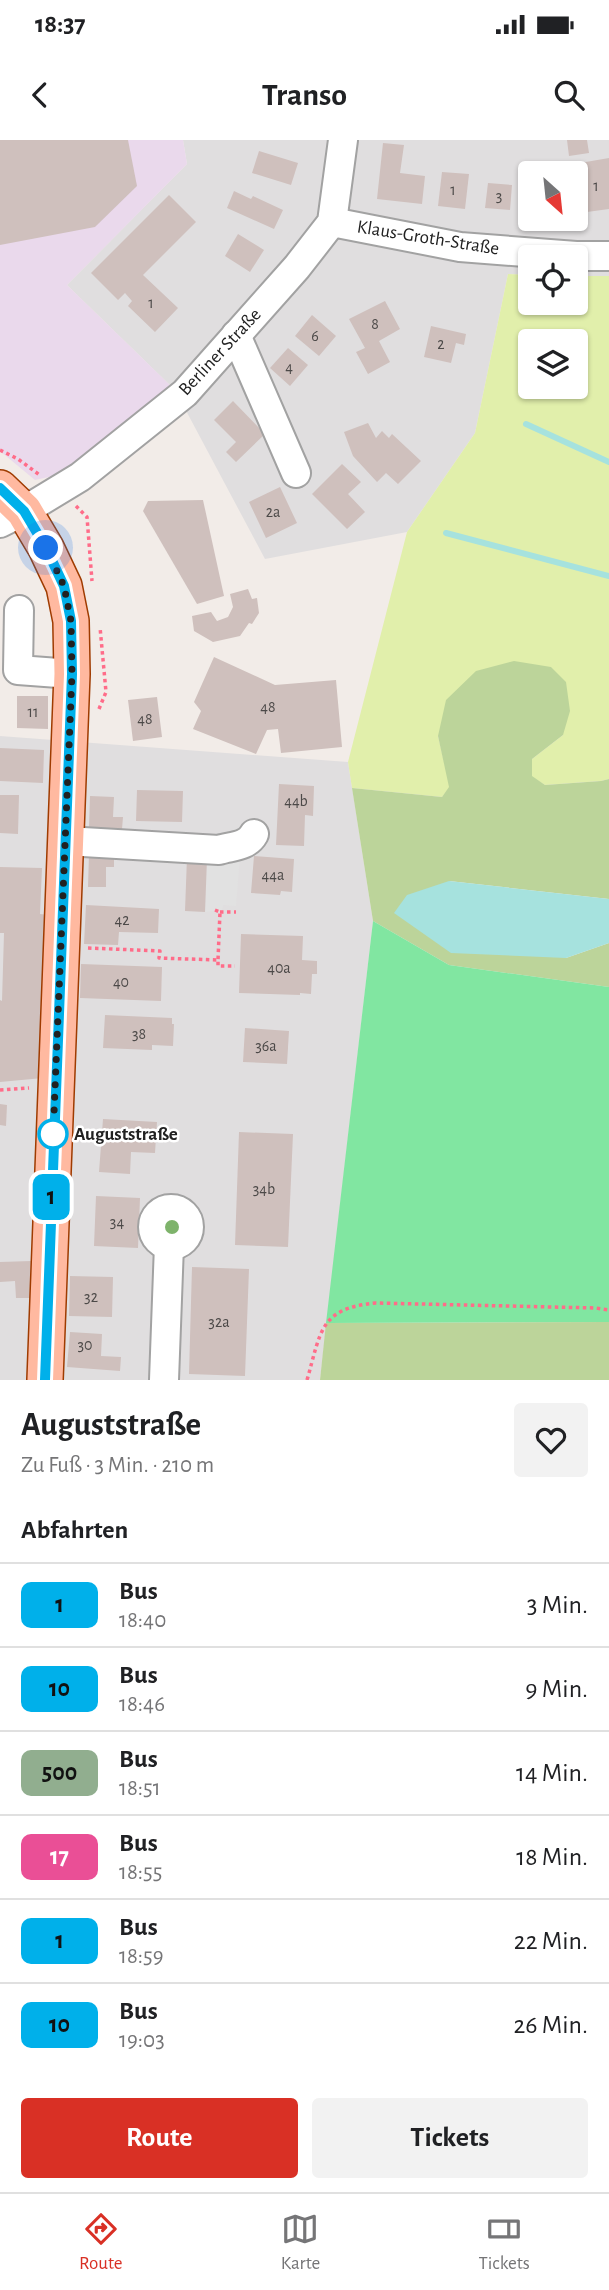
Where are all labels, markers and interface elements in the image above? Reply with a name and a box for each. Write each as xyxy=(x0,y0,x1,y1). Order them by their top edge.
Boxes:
text: 18:37 xyxy=(35,11,86,37)
icon: back xyxy=(21,76,59,114)
icon: search xyxy=(550,76,588,114)
text: Transo xyxy=(262,79,347,111)
north arrow xyxy=(518,161,588,231)
map controls xyxy=(518,161,588,399)
house number: 1 xyxy=(593,178,599,194)
house number: 1 xyxy=(450,182,456,198)
house number: 3 xyxy=(496,188,502,204)
street label: Klaus-Groth-Straße xyxy=(356,217,500,259)
button: locate xyxy=(518,245,588,315)
house number: 1 xyxy=(148,295,154,311)
street label: Berliner Straße xyxy=(175,305,265,399)
house number: 8 xyxy=(371,316,379,332)
house number: 6 xyxy=(311,328,319,344)
button: layers xyxy=(518,329,588,399)
house number: 2 xyxy=(437,336,445,352)
house number: 4 xyxy=(285,359,293,375)
house number: 2a xyxy=(266,504,280,520)
your location xyxy=(28,530,63,565)
house number: 48 xyxy=(260,699,276,715)
house number: 11 xyxy=(27,704,39,720)
house number: 48 xyxy=(137,711,153,727)
house number: 44b xyxy=(284,793,308,809)
house number: 44a xyxy=(262,867,284,883)
house number: 42 xyxy=(115,912,129,928)
house number: 40a xyxy=(267,960,291,976)
house number: 40 xyxy=(113,974,129,990)
house number: 38 xyxy=(132,1026,146,1042)
house number: 36a xyxy=(255,1038,277,1054)
marker: Auguststraße xyxy=(38,1119,68,1149)
place label: Auguststraße xyxy=(74,1125,178,1144)
line badge: 1 xyxy=(28,1174,74,1220)
house number: 34b xyxy=(253,1181,275,1197)
text: 1 xyxy=(47,1185,55,1209)
house number: 34 xyxy=(110,1214,124,1230)
house number: 32 xyxy=(84,1289,98,1305)
house number: 32a xyxy=(208,1314,230,1330)
house number: 30 xyxy=(77,1337,93,1353)
button: heart xyxy=(514,1403,588,1477)
text: Auguststraße xyxy=(21,1409,201,1442)
text: Zu Fuß · 3 Min. · 210 m xyxy=(21,1454,214,1477)
text: Abfahrten xyxy=(21,1517,128,1543)
text: Bus xyxy=(119,1578,158,1604)
text: 3 Min. xyxy=(527,1592,588,1618)
text: 1 xyxy=(55,1593,64,1617)
text: 18:40 xyxy=(119,1609,166,1632)
text: Bus xyxy=(119,1662,158,1688)
text: 9 Min. xyxy=(525,1676,588,1702)
text: 10 xyxy=(49,1677,70,1701)
text: 18:46 xyxy=(119,1693,165,1716)
text: Bus xyxy=(119,1746,158,1772)
text: 14 Min. xyxy=(516,1760,588,1786)
text: 500 xyxy=(42,1761,77,1785)
text: 18:51 xyxy=(119,1777,161,1800)
text: Bus xyxy=(119,1830,158,1856)
text: 18 Min. xyxy=(516,1844,588,1870)
text: 17 xyxy=(50,1845,69,1869)
text: 18:55 xyxy=(119,1861,162,1884)
text: Bus xyxy=(119,1914,158,1940)
text: 22 Min. xyxy=(514,1928,588,1954)
text: 1 xyxy=(55,1929,64,1953)
text: 18:59 xyxy=(119,1945,164,1968)
text: Bus xyxy=(119,1998,158,2024)
text: 26 Min. xyxy=(513,2012,588,2038)
text: 10 xyxy=(49,2013,70,2037)
text: 19:03 xyxy=(119,2029,165,2052)
button: Route xyxy=(21,2098,298,2178)
button: Tickets xyxy=(312,2098,588,2178)
tab: Route xyxy=(79,2210,123,2275)
tab: Karte xyxy=(281,2210,320,2275)
tab: Tickets xyxy=(478,2210,530,2275)

